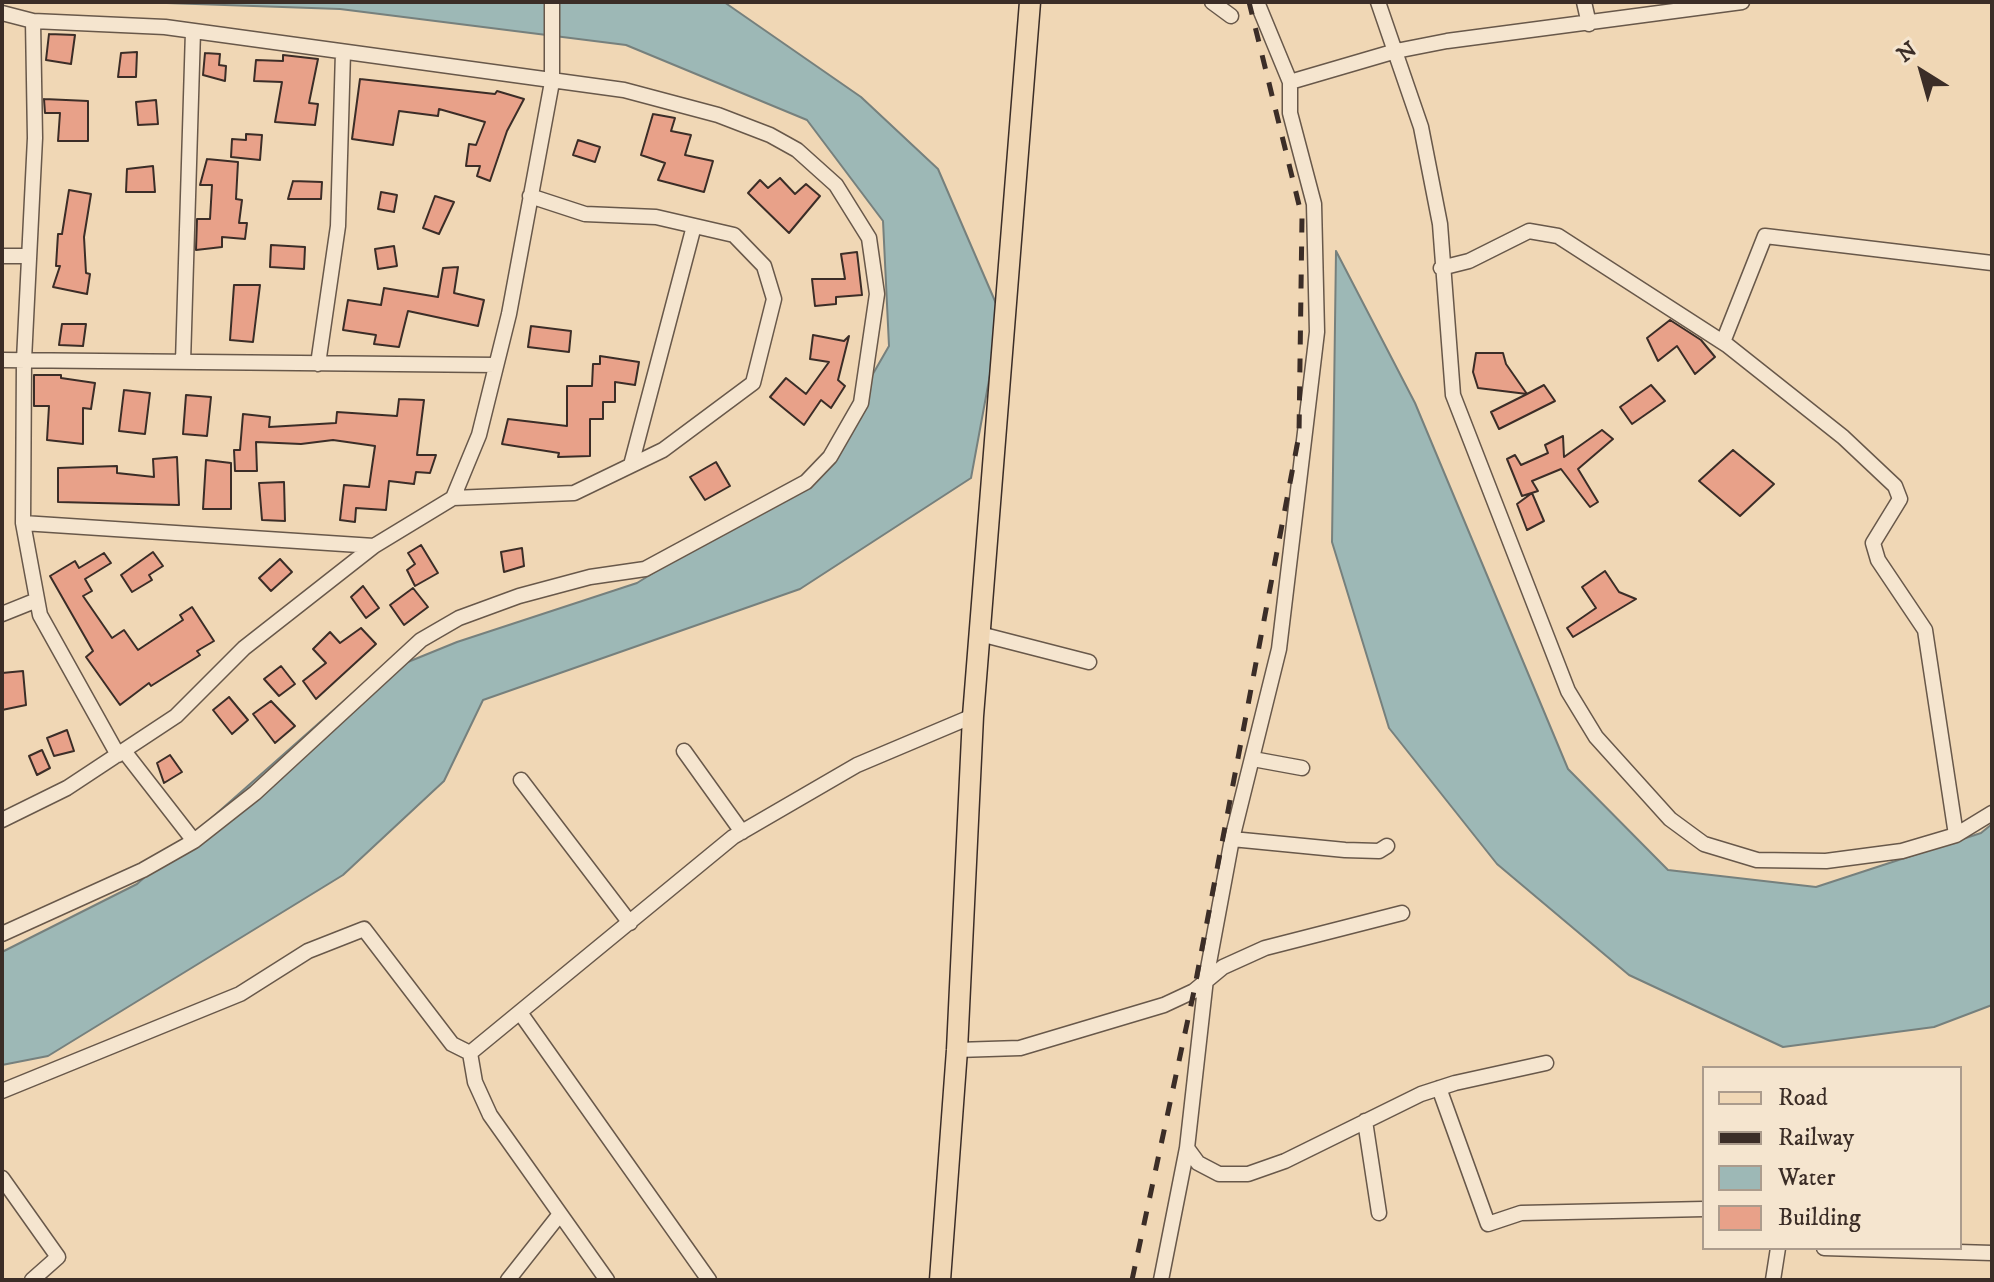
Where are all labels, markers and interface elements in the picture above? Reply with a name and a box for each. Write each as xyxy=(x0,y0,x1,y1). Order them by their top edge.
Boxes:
north arrow xyxy=(1882,32,1962,112)
text: N xyxy=(1892,36,1923,69)
legend xyxy=(1702,1066,1962,1250)
text: Road xyxy=(1778,1083,1828,1113)
text: Railway xyxy=(1778,1123,1854,1153)
text: Water xyxy=(1778,1163,1835,1193)
text: Building xyxy=(1778,1203,1861,1233)

